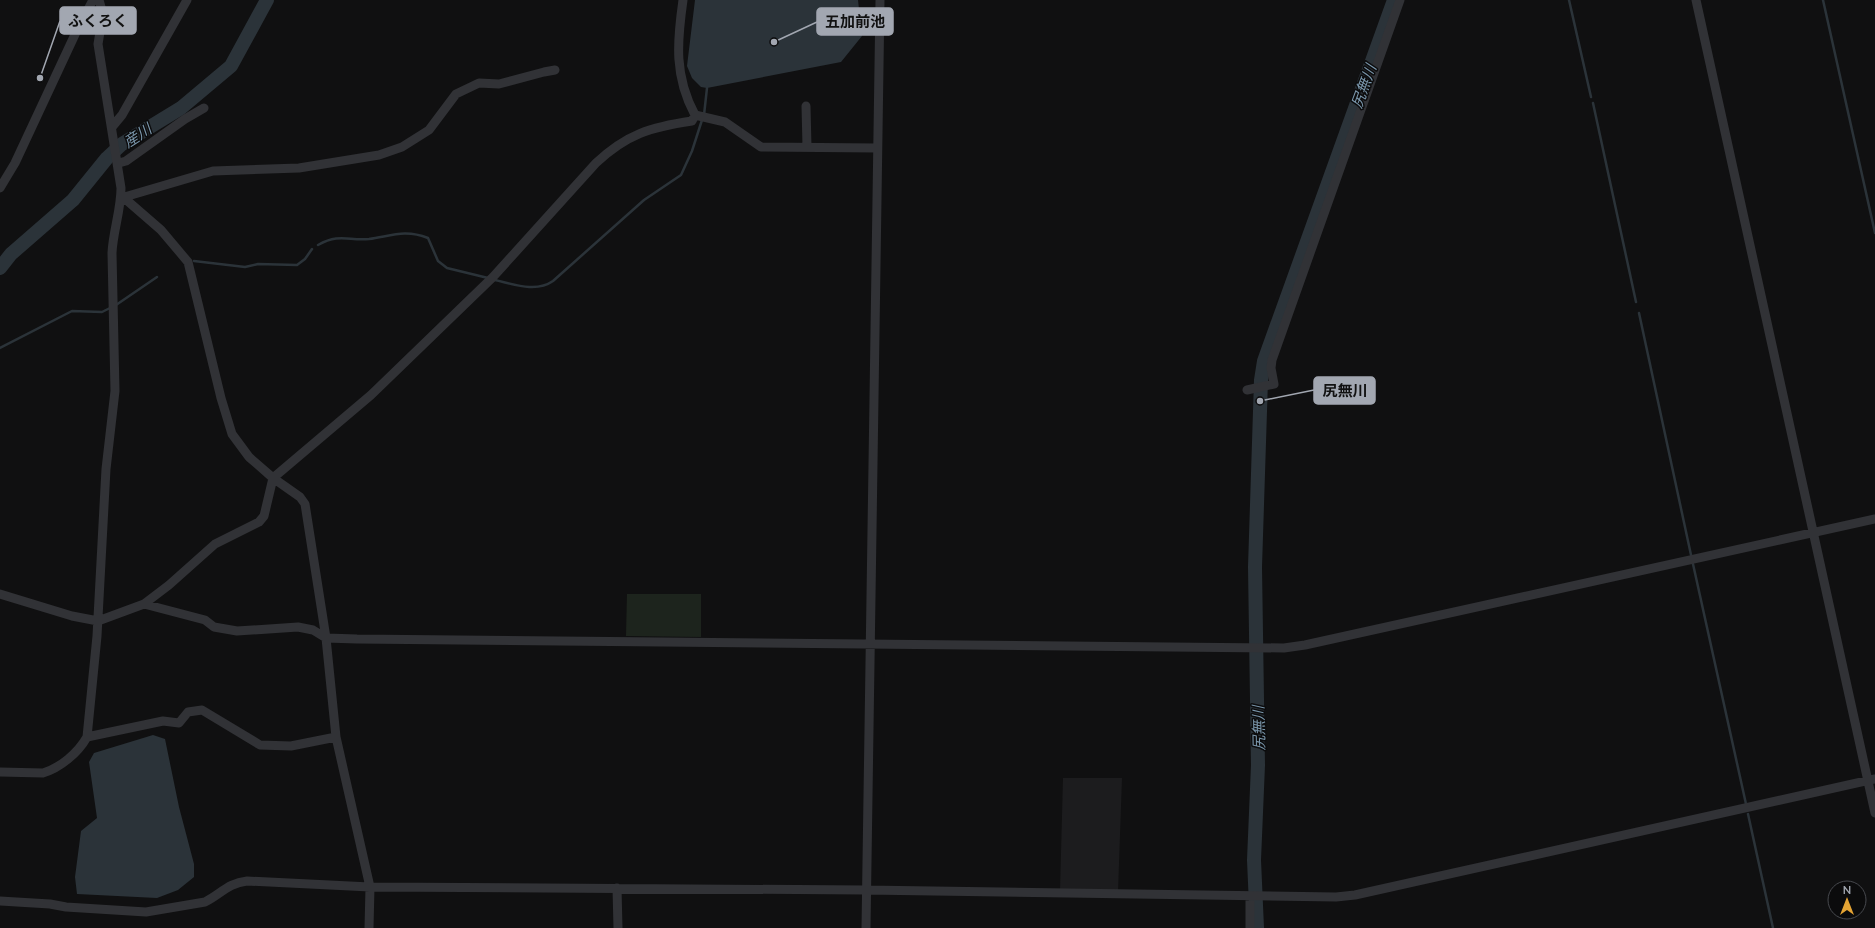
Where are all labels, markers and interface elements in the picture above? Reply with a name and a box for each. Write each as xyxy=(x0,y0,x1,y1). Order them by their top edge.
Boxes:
callout: ふくろく xyxy=(60,7,136,34)
callout: 五加前池 xyxy=(817,8,893,35)
text: ふくろく xyxy=(68,11,128,29)
text: 五加前池 xyxy=(825,12,885,30)
water label: 尻無川 xyxy=(1347,60,1380,110)
water label: 産川 xyxy=(120,118,156,151)
callout: 尻無川 xyxy=(1314,377,1375,404)
text: 尻無川 xyxy=(1322,381,1368,399)
water label: 尻無川 xyxy=(1249,703,1267,751)
north arrow xyxy=(1827,880,1867,920)
text: N xyxy=(1843,883,1851,896)

